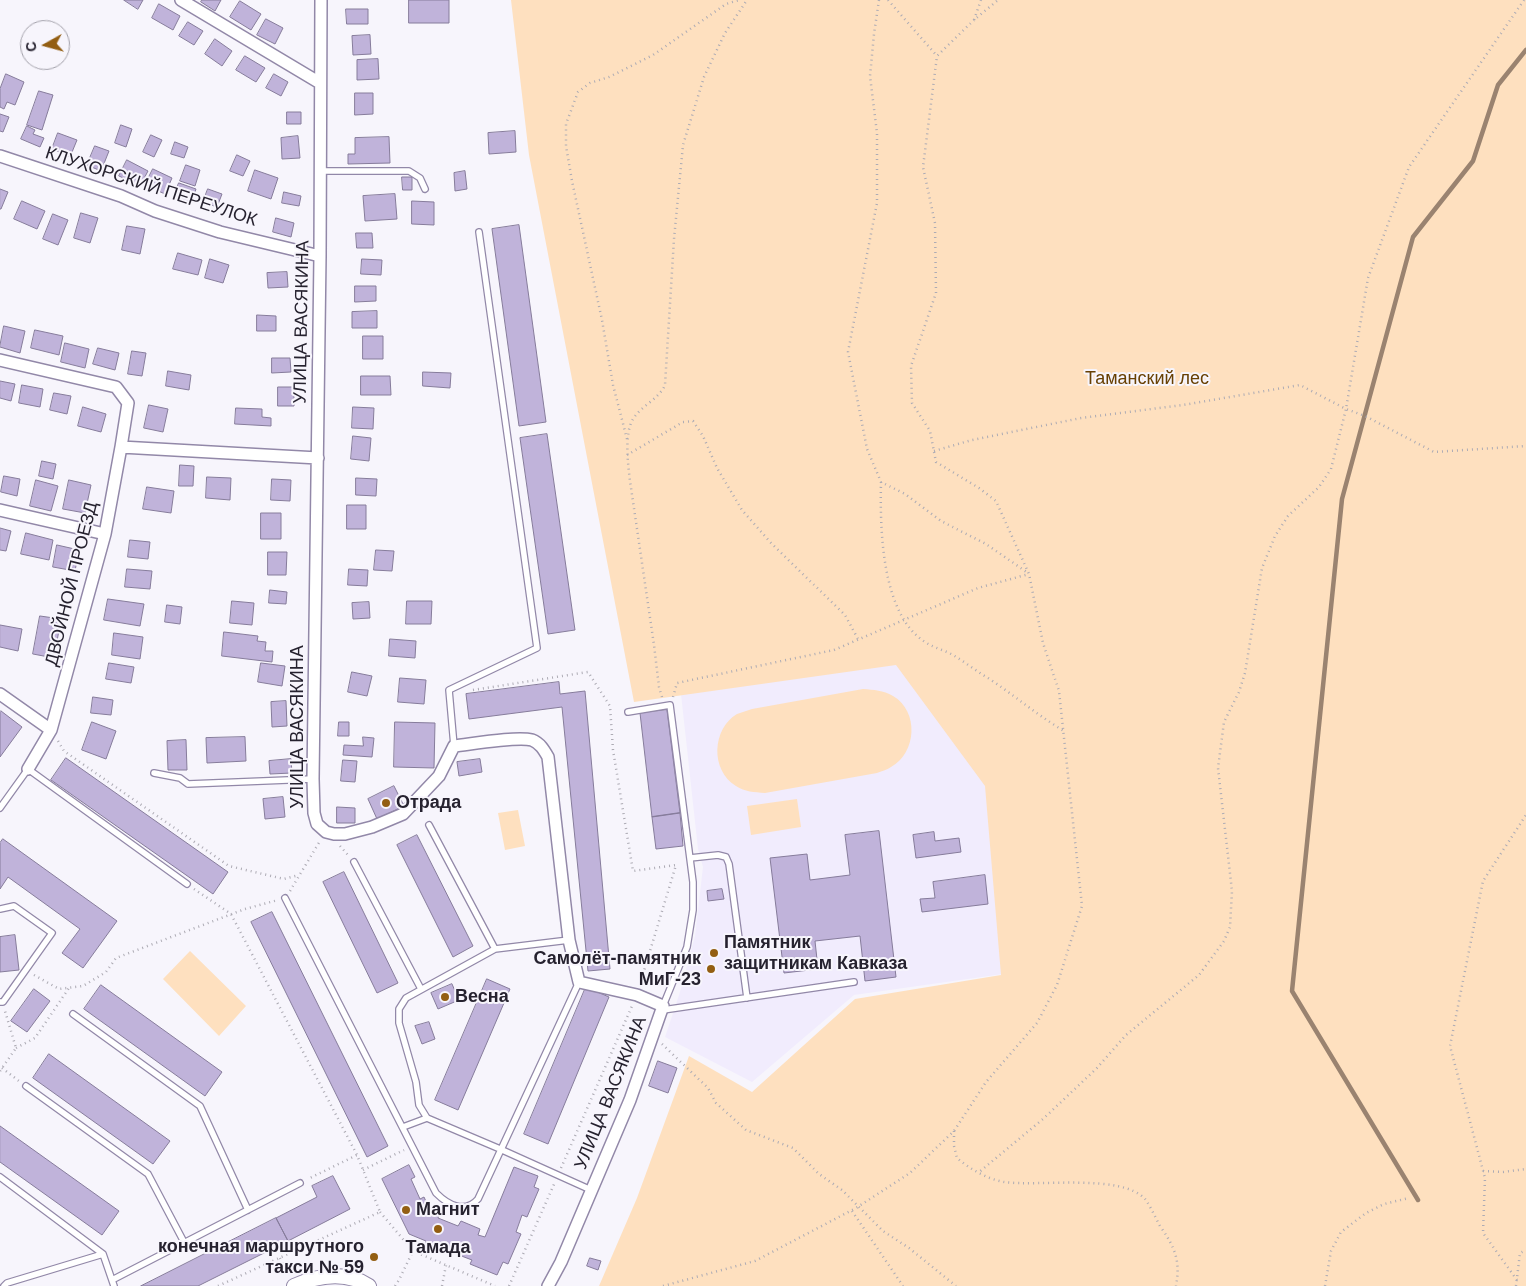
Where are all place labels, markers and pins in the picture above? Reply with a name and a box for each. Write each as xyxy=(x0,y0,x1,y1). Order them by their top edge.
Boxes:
place label: Отрада xyxy=(396,792,461,814)
marker: Отрада xyxy=(380,797,392,809)
place label: Памятник защитникам Кавказа xyxy=(724,932,907,974)
marker: Памятник защитникам Кавказа xyxy=(708,947,720,959)
place label: Самолёт-памятник МиГ-23 xyxy=(533,948,701,991)
marker: Самолёт-памятник МиГ-23 xyxy=(705,963,717,975)
place label: Весна xyxy=(455,986,509,1008)
marker: Весна xyxy=(439,991,451,1003)
place label: Магнит xyxy=(416,1199,479,1221)
marker: Магнит xyxy=(400,1204,412,1216)
marker: Тамада xyxy=(432,1223,444,1235)
place label: конечная маршрутного такси № 59 xyxy=(158,1236,364,1278)
place label: Тамада xyxy=(405,1237,471,1259)
marker: конечная маршрутного такси № 59 xyxy=(368,1251,380,1263)

